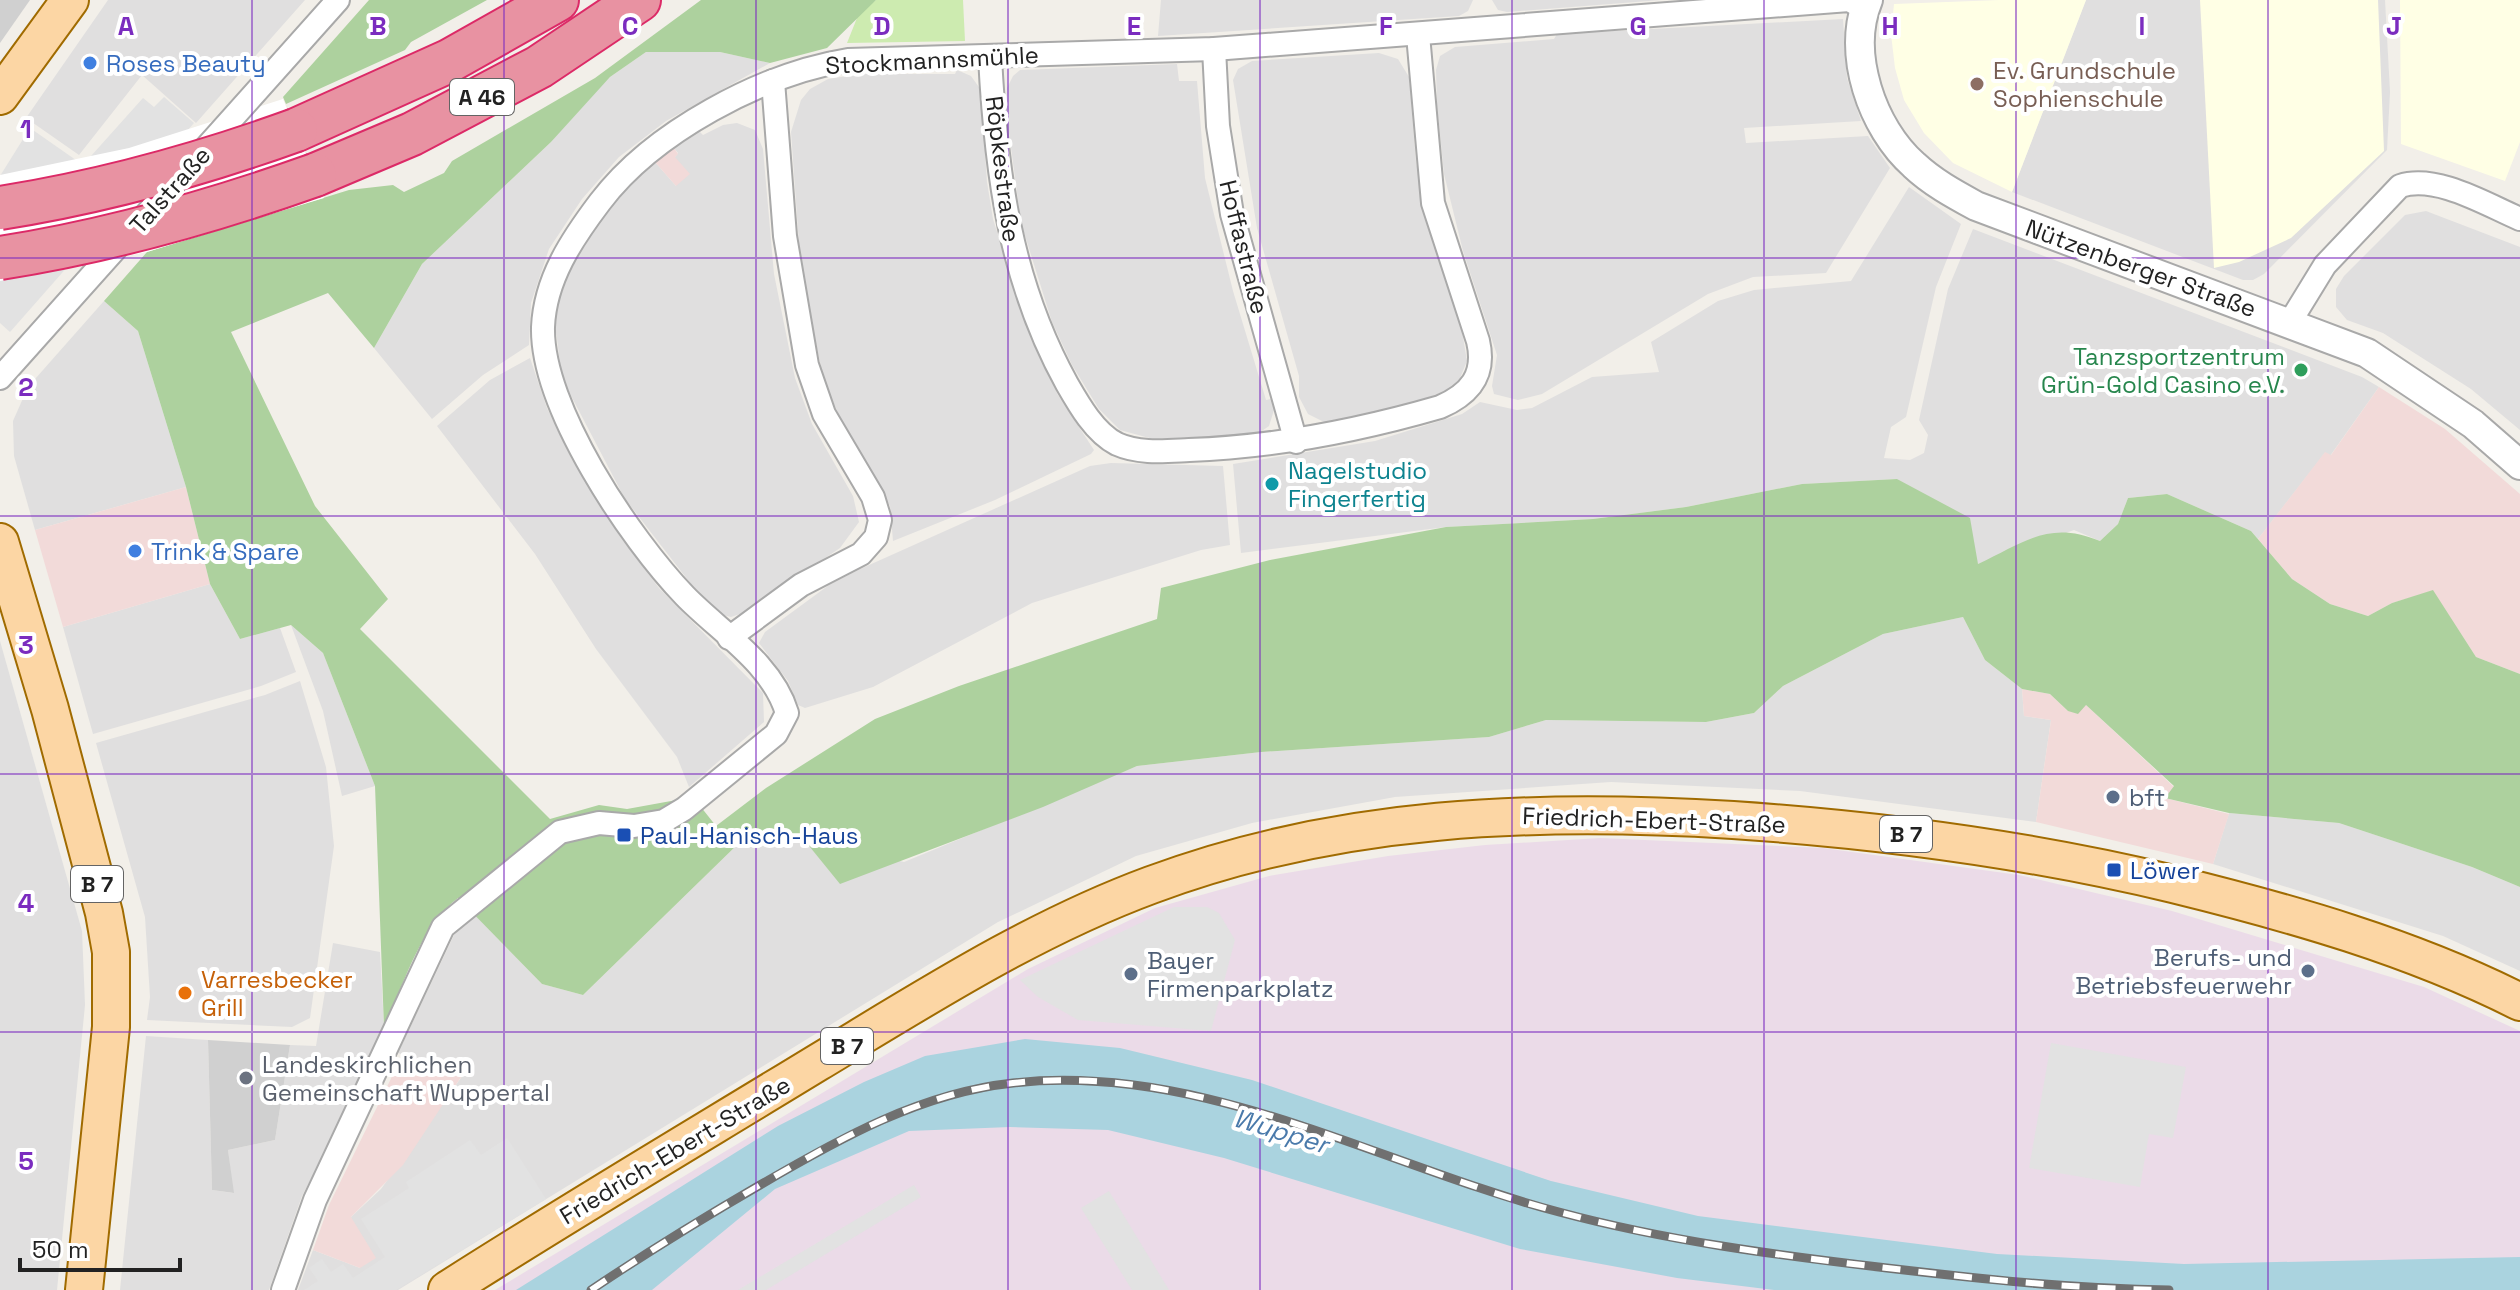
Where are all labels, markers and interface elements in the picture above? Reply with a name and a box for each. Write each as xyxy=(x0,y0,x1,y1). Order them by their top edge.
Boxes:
text: A xyxy=(118,9,135,43)
text: B xyxy=(369,9,387,43)
text: C xyxy=(622,9,638,43)
text: D xyxy=(873,9,891,43)
text: E xyxy=(1127,9,1141,43)
text: F xyxy=(1379,9,1393,43)
text: G xyxy=(1629,9,1647,43)
text: H xyxy=(1881,9,1899,43)
text: I xyxy=(2139,9,2145,43)
text: J xyxy=(2386,9,2402,43)
street label: Stockmannsmühle xyxy=(824,39,1040,81)
place label: Roses Beauty xyxy=(106,48,266,79)
marker: Roses Beauty xyxy=(81,54,99,72)
place label: Ev. Grundschule Sophienschule xyxy=(1993,55,2176,114)
marker: Ev. Grundschule Sophienschule xyxy=(1968,75,1986,93)
road number: A 46 xyxy=(450,79,514,115)
street label: Röpkestraße xyxy=(979,94,1027,244)
text: 1 xyxy=(20,112,32,146)
street label: Talstraße xyxy=(123,140,217,240)
street label: Hoffastraße xyxy=(1212,177,1276,317)
street label: Nützenberger Straße xyxy=(2021,212,2261,324)
place label: Tanzsportzentrum Grün-Gold Casino e.V. xyxy=(2041,341,2285,400)
marker: Tanzsportzentrum Grün-Gold Casino e.V. xyxy=(2292,361,2310,379)
text: 2 xyxy=(18,370,34,404)
place label: Nagelstudio Fingerfertig xyxy=(1288,455,1427,514)
marker: Nagelstudio Fingerfertig xyxy=(1263,475,1281,493)
place label: Trink & Spare xyxy=(151,536,299,567)
marker: Trink & Spare xyxy=(126,542,144,560)
text: 3 xyxy=(18,628,34,662)
place label: bft xyxy=(2129,782,2165,813)
marker: bft xyxy=(2104,788,2122,806)
street label: Friedrich-Ebert-Straße xyxy=(1522,800,1786,840)
road number: B 7 xyxy=(1880,816,1932,852)
place label: Paul-Hanisch-Haus xyxy=(640,820,858,851)
marker: Paul-Hanisch-Haus xyxy=(615,826,633,844)
place label: Löwer xyxy=(2130,855,2200,886)
marker: Löwer xyxy=(2105,861,2123,879)
road number: B 7 xyxy=(71,866,123,902)
text: 4 xyxy=(18,886,34,920)
place label: Berufs- und Betriebsfeuerwehr xyxy=(2075,942,2292,1001)
place label: Bayer Firmenparkplatz xyxy=(1147,945,1334,1004)
marker: Berufs- und Betriebsfeuerwehr xyxy=(2299,962,2317,980)
place label: Varresbecker Grill xyxy=(201,964,353,1023)
marker: Bayer Firmenparkplatz xyxy=(1122,965,1140,983)
marker: Varresbecker Grill xyxy=(176,984,194,1002)
road number: B 7 xyxy=(821,1028,873,1064)
place label: Landeskirchlichen Gemeinschaft Wuppertal xyxy=(262,1049,550,1108)
marker: Landeskirchlichen Gemeinschaft Wuppertal xyxy=(237,1069,255,1087)
street label: Friedrich-Ebert-Straße xyxy=(554,1069,796,1231)
water label: Wupper xyxy=(1230,1101,1336,1162)
text: 5 xyxy=(18,1144,34,1178)
scale bar xyxy=(20,1222,180,1272)
text: 50 m xyxy=(32,1234,89,1265)

